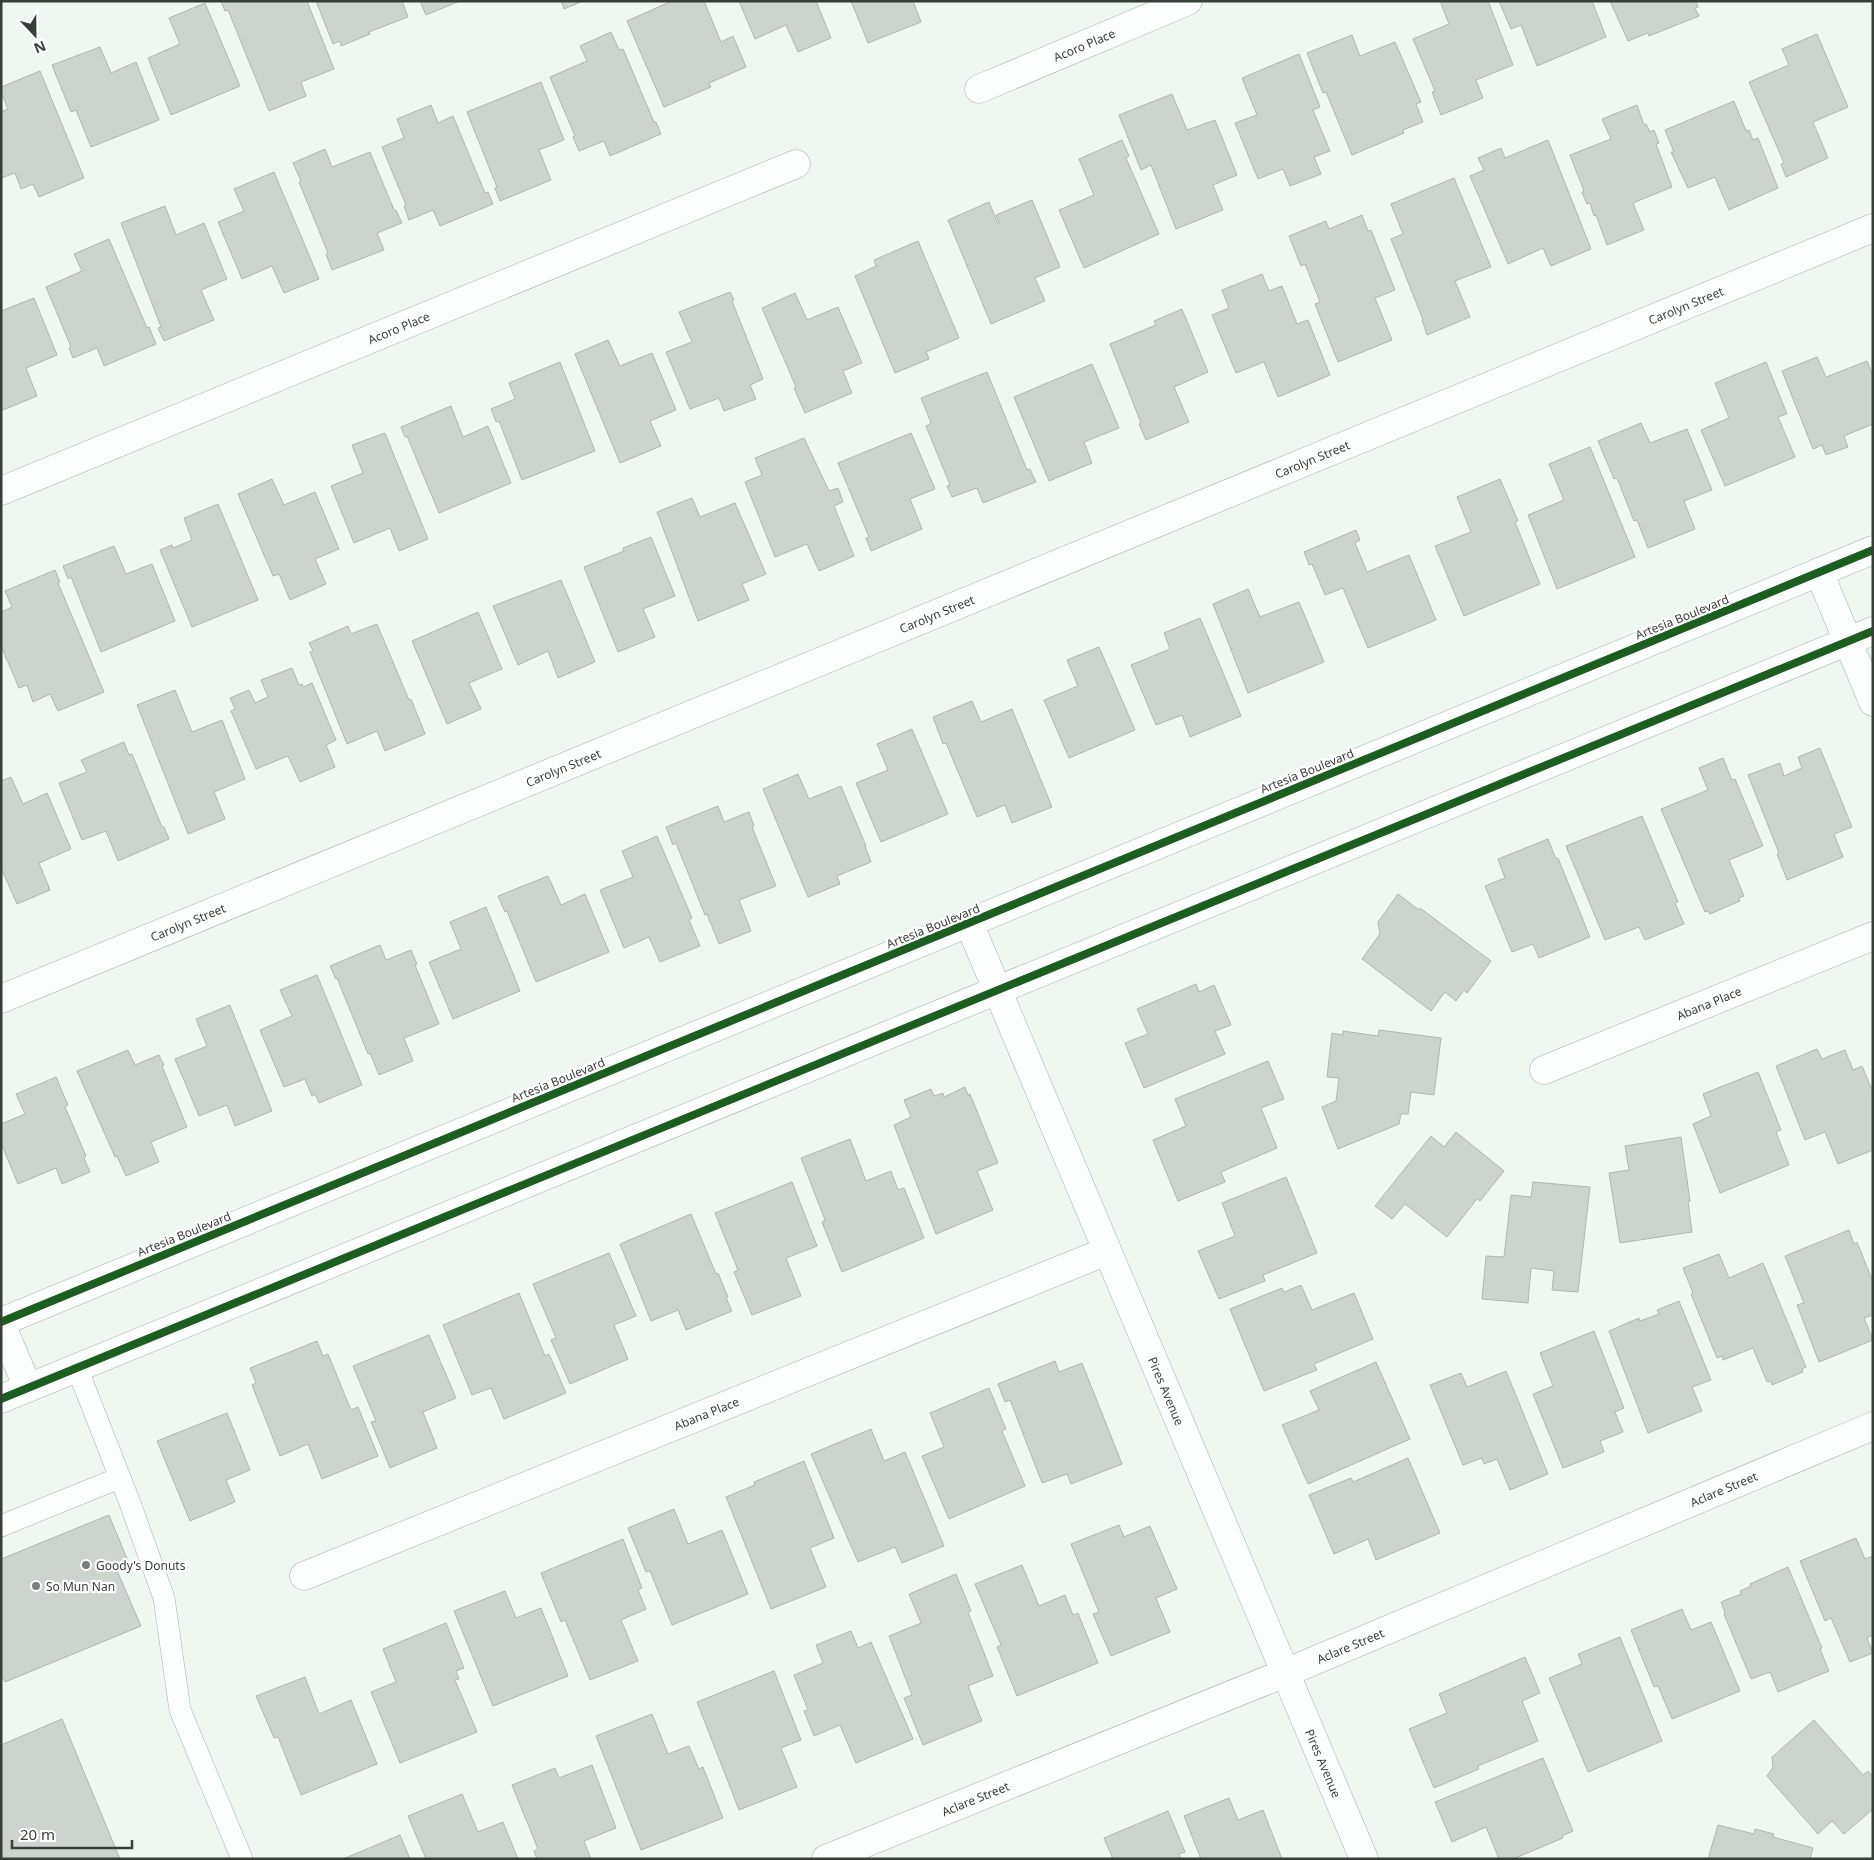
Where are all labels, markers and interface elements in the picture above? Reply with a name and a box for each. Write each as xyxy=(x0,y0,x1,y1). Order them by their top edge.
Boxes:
north arrow xyxy=(10,10,60,60)
street label: Acoro Place xyxy=(1051,24,1118,65)
text: N xyxy=(31,37,49,58)
street label: Carolyn Street xyxy=(1646,282,1726,328)
street label: Acoro Place xyxy=(365,307,432,348)
street label: Carolyn Street xyxy=(1272,436,1353,482)
street label: Carolyn Street xyxy=(897,590,977,637)
street label: Artesia Boulevard xyxy=(1633,590,1731,644)
street label: Carolyn Street xyxy=(523,744,604,790)
street label: Artesia Boulevard xyxy=(1258,744,1356,798)
street label: Carolyn Street xyxy=(148,899,228,945)
street label: Artesia Boulevard xyxy=(884,899,982,953)
street label: Abana Place xyxy=(1674,982,1744,1024)
street label: Artesia Boulevard xyxy=(509,1053,607,1107)
street label: Artesia Boulevard xyxy=(135,1207,233,1261)
street label: Pires Avenue xyxy=(1145,1354,1189,1428)
street label: Abana Place xyxy=(671,1392,742,1434)
street label: Aclare Street xyxy=(1687,1467,1760,1510)
place label: Goody's Donuts xyxy=(96,1557,186,1574)
marker: Goody's Donuts xyxy=(80,1559,92,1571)
place label: So Mun Nan xyxy=(46,1578,115,1595)
marker: So Mun Nan xyxy=(30,1580,42,1592)
street label: Aclare Street xyxy=(1314,1624,1387,1667)
street label: Pires Avenue xyxy=(1302,1726,1346,1800)
street label: Aclare Street xyxy=(939,1777,1012,1820)
scale bar xyxy=(12,1818,132,1850)
text: 20 m xyxy=(20,1824,55,1844)

